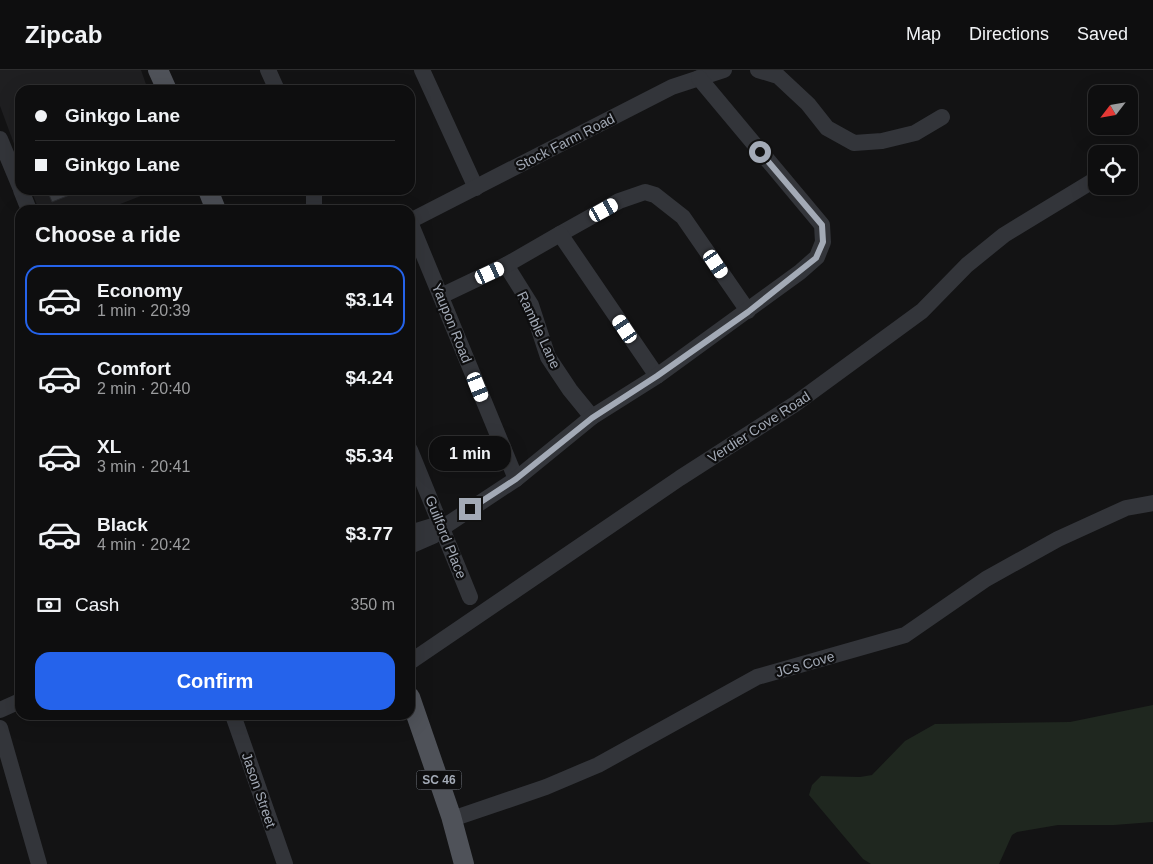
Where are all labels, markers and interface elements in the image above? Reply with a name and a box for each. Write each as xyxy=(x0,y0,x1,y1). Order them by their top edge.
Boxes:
text: Zipcab xyxy=(25,21,102,48)
text: Map xyxy=(906,24,941,44)
text: Directions xyxy=(969,24,1049,44)
text: Saved xyxy=(1077,24,1128,44)
north arrow xyxy=(1088,85,1138,135)
map controls xyxy=(1088,85,1138,195)
text: Ginkgo Lane xyxy=(65,105,180,126)
street label: Stock Farm Road xyxy=(513,110,617,174)
route start xyxy=(749,141,771,163)
button: locate xyxy=(1088,145,1138,195)
text: Ginkgo Lane xyxy=(65,154,180,175)
car xyxy=(587,196,620,224)
text: Choose a ride xyxy=(35,222,180,247)
car xyxy=(701,247,730,281)
car xyxy=(473,260,506,286)
icon: car xyxy=(37,278,82,323)
text: Economy xyxy=(97,280,183,301)
street label: Yaupon Road xyxy=(429,281,475,365)
text: $3.14 xyxy=(345,289,393,310)
street label: Ramble Lane xyxy=(514,289,564,371)
text: 1 min · 20:39 xyxy=(97,302,190,319)
car xyxy=(610,312,639,346)
icon: car xyxy=(37,356,82,401)
text: Comfort xyxy=(97,358,171,379)
text: $4.24 xyxy=(345,367,393,388)
car xyxy=(465,370,490,404)
text: 2 min · 20:40 xyxy=(97,380,190,397)
street label: Verdier Cove Road xyxy=(705,388,813,466)
icon: car xyxy=(37,434,82,479)
text: XL xyxy=(97,436,121,457)
callout: 1 min xyxy=(429,436,511,472)
text: $5.34 xyxy=(345,445,393,466)
text: 1 min xyxy=(449,445,491,462)
text: 3 min · 20:41 xyxy=(97,458,190,475)
street label: Guilford Place xyxy=(422,493,470,581)
route end xyxy=(459,498,481,520)
icon: car xyxy=(37,512,82,557)
text: Black xyxy=(97,514,148,535)
text: $3.77 xyxy=(345,523,393,544)
text: 4 min · 20:42 xyxy=(97,536,190,553)
icon: cash xyxy=(35,591,63,619)
text: Cash xyxy=(75,594,119,615)
text: 350 m xyxy=(351,596,395,613)
street label: JCs Cove xyxy=(774,648,837,680)
button: Confirm xyxy=(35,652,395,710)
street label: Jason Street xyxy=(239,750,279,830)
road number: SC 46 xyxy=(416,770,462,790)

